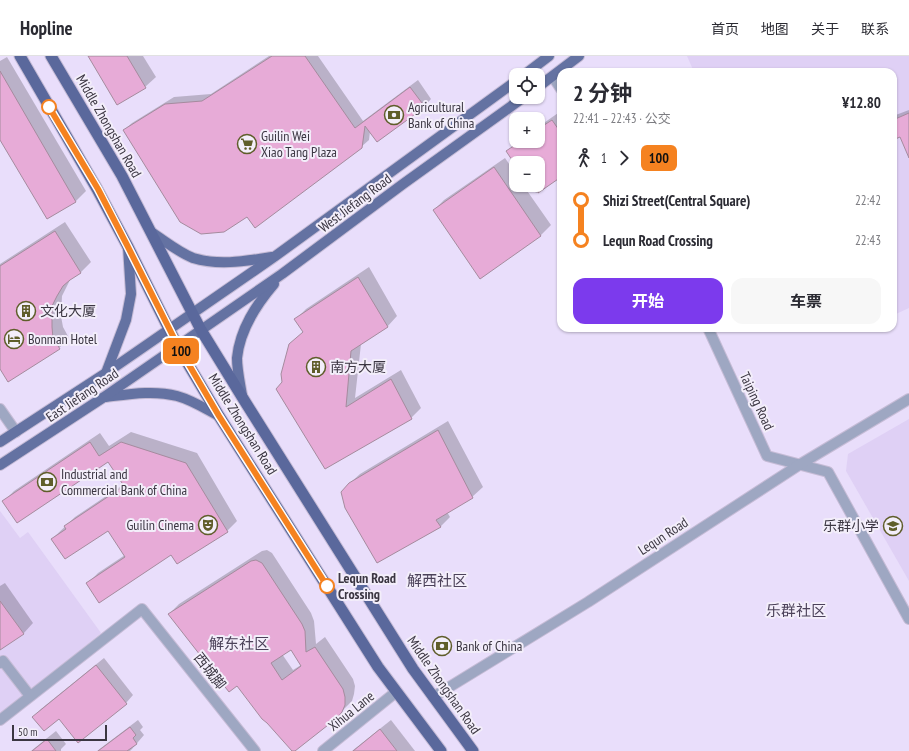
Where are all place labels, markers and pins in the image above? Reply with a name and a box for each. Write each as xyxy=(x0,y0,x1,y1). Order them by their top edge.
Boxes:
place label: Agricultural Bank of China xyxy=(408,98,474,132)
unlabelled marker xyxy=(41,99,57,115)
bank icon: Agricultural Bank of China xyxy=(383,104,405,126)
place label: Guilin Wei Xiao Tang Plaza xyxy=(261,127,337,161)
supermarket icon: Guilin Wei Xiao Tang Plaza xyxy=(236,133,258,155)
building icon: 文化大厦 xyxy=(15,300,37,322)
place label: 文化大厦 xyxy=(40,302,96,320)
hotel icon: Bonman Hotel xyxy=(3,328,25,350)
place label: Bonman Hotel xyxy=(28,330,98,348)
building icon: 南方大厦 xyxy=(305,356,327,378)
place label: 南方大厦 xyxy=(330,358,386,376)
place label: Industrial and Commercial Bank of China xyxy=(61,465,187,499)
bank icon: Industrial and Commercial Bank of China xyxy=(36,471,58,493)
theatre icon: Guilin Cinema xyxy=(197,514,219,536)
school or university icon: 乐群小学 xyxy=(882,515,904,537)
place label: Guilin Cinema xyxy=(126,516,194,534)
place label: 乐群小学 xyxy=(823,517,879,535)
place label: Lequn Road Crossing xyxy=(338,569,396,603)
marker: Lequn Road Crossing xyxy=(319,578,335,594)
bank icon: Bank of China xyxy=(431,635,453,657)
place label: Bank of China xyxy=(456,637,522,655)

